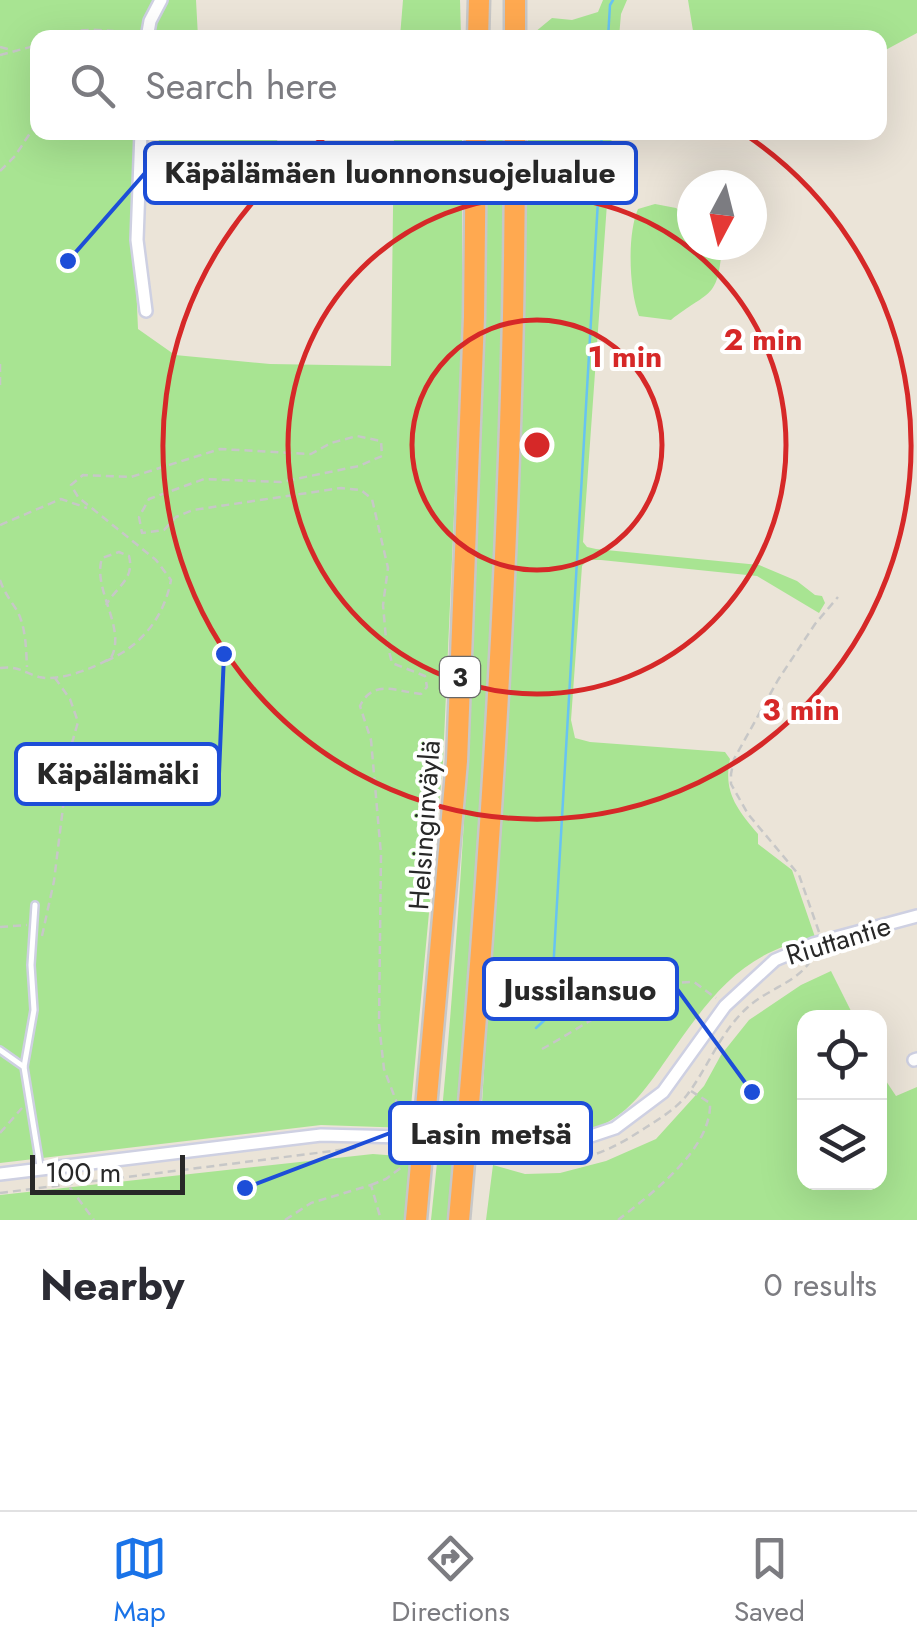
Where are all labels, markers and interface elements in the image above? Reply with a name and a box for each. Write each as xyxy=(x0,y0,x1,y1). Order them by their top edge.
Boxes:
search box xyxy=(30,30,887,140)
icon: search xyxy=(65,58,120,113)
text: Search here xyxy=(145,58,337,113)
callout: Käpälämäen luonnonsuojelualue xyxy=(145,143,636,203)
text: Käpälämäen luonnonsuojelualue xyxy=(164,151,616,194)
north arrow xyxy=(677,170,767,260)
text: 2 min xyxy=(724,318,802,361)
text: 1 min xyxy=(588,335,662,378)
centre of rings xyxy=(519,427,555,463)
road number: 3 xyxy=(440,657,480,697)
text: 3 min xyxy=(762,688,840,731)
street label: Helsinginväylä xyxy=(398,739,451,911)
callout: Käpälämäki xyxy=(16,744,219,804)
text: Käpälämäki xyxy=(36,752,200,795)
street label: Riuttantie xyxy=(781,905,896,976)
callout: Jussilansuo xyxy=(484,959,677,1019)
text: Jussilansuo xyxy=(499,968,656,1011)
map controls xyxy=(797,1010,887,1190)
button: locate xyxy=(797,1010,887,1100)
button: layers xyxy=(797,1100,887,1190)
callout: Lasin metsä xyxy=(390,1103,591,1163)
text: Lasin metsä xyxy=(410,1112,572,1155)
scale bar xyxy=(30,1150,185,1194)
text: 100 m xyxy=(45,1152,121,1193)
text: Nearby xyxy=(40,1255,184,1316)
text: 0 results xyxy=(764,1262,877,1308)
tab: Map xyxy=(112,1531,167,1632)
tab: Directions xyxy=(391,1531,510,1632)
tab: Saved xyxy=(734,1531,805,1632)

